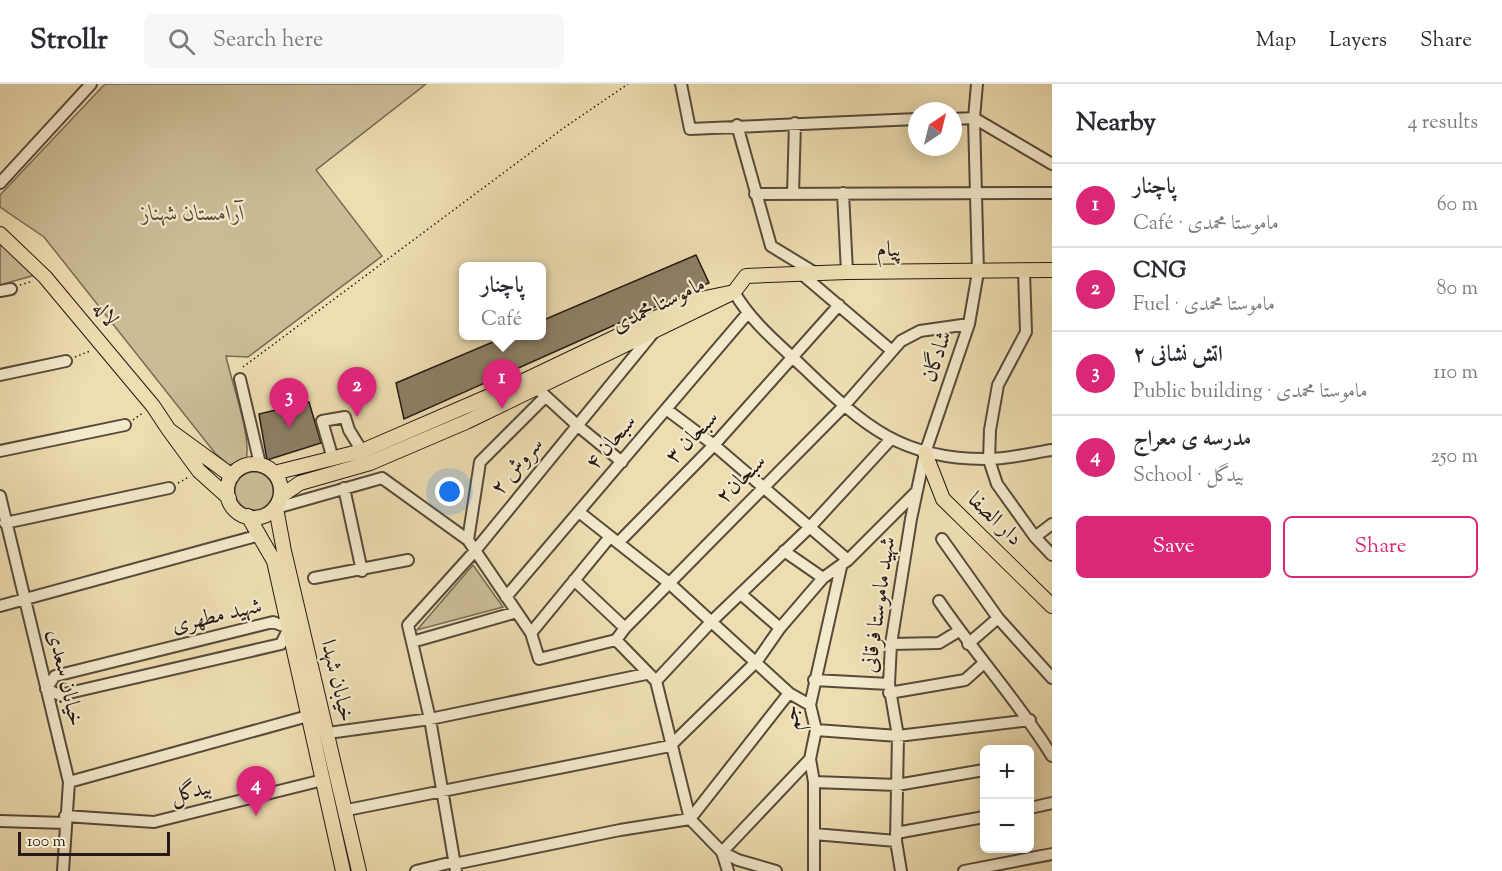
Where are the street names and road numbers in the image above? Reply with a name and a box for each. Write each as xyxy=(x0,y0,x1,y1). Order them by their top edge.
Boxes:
street label: پیام xyxy=(876,235,902,268)
street label: ماموستا محمدی xyxy=(607,270,711,342)
street label: لاله xyxy=(83,295,125,335)
street label: شادگان xyxy=(914,327,962,387)
street label: سبحان ۳ xyxy=(659,404,727,472)
street label: سبحان ۴ xyxy=(579,408,645,478)
street label: سروش ۲ xyxy=(484,431,552,503)
street label: سبحان۲ xyxy=(709,447,775,513)
street label: دار الصفا xyxy=(959,486,1029,554)
street label: شهید ماموستا فرقانی xyxy=(855,535,905,675)
street label: شهید مطهری xyxy=(169,591,265,643)
street label: خیابان سعدی xyxy=(37,626,91,730)
street label: خیابان شهدا xyxy=(310,636,362,726)
street label: جم xyxy=(777,704,811,732)
street label: بیدگل xyxy=(167,772,215,814)

